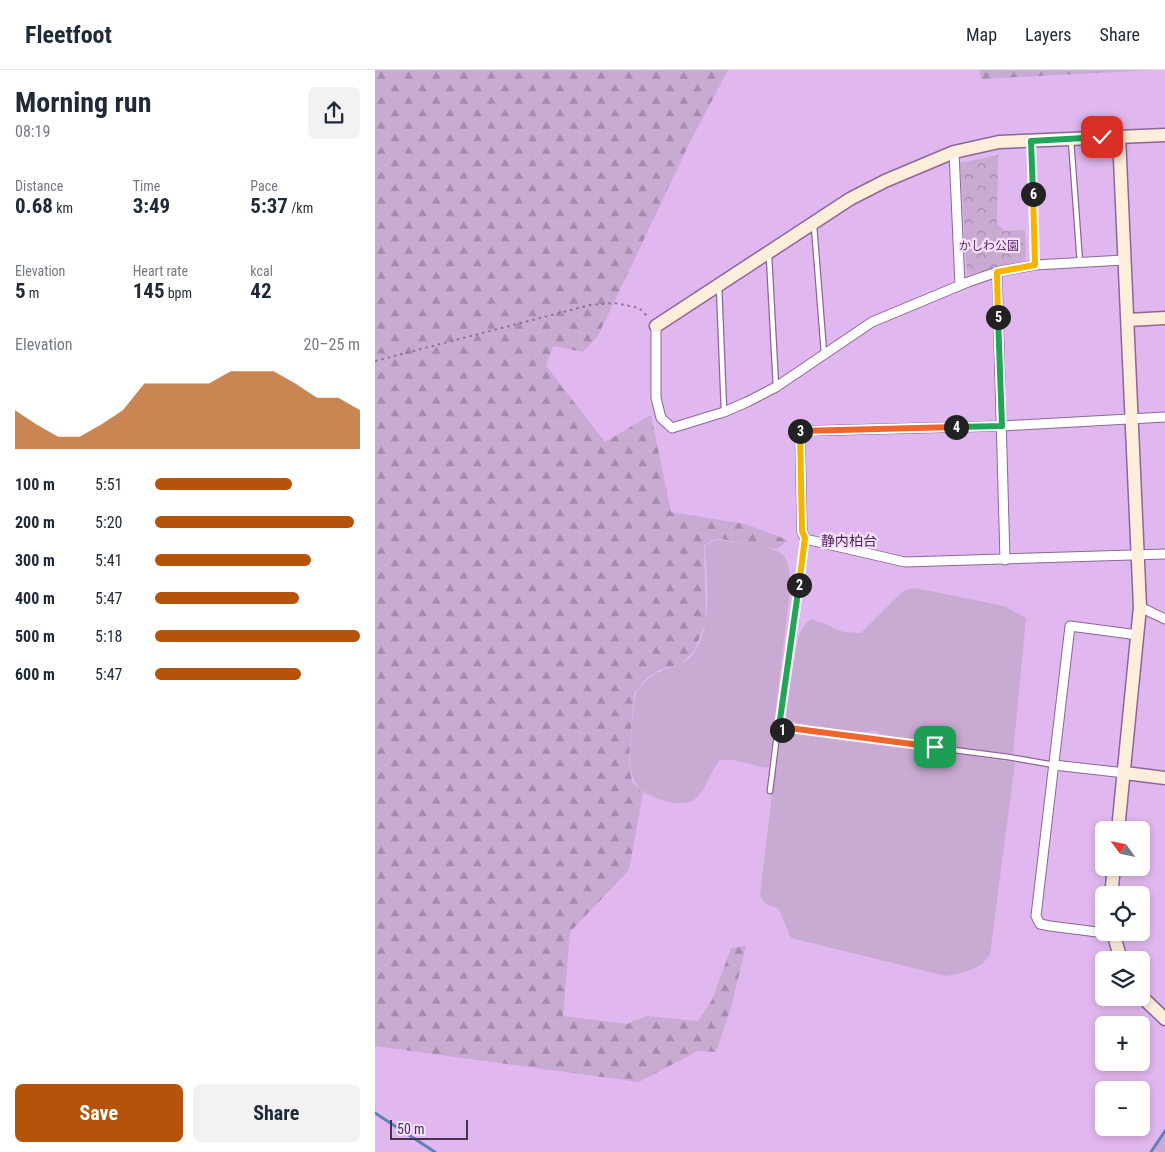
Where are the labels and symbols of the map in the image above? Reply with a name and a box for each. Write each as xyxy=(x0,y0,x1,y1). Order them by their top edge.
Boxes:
pin xyxy=(1081,116,1123,158)
pin: 6 xyxy=(1021,182,1045,206)
park label: かしわ公園 xyxy=(959,239,1019,253)
pin: 5 xyxy=(985,304,1011,330)
pin: 4 xyxy=(943,414,969,440)
pin: 3 xyxy=(787,418,813,444)
district label: 静内柏台 xyxy=(821,533,877,549)
pin: 2 xyxy=(787,572,811,598)
pin: 1 xyxy=(769,718,795,742)
pin xyxy=(914,726,956,768)
north arrow xyxy=(1095,821,1150,876)
scale bar xyxy=(390,1117,467,1140)

